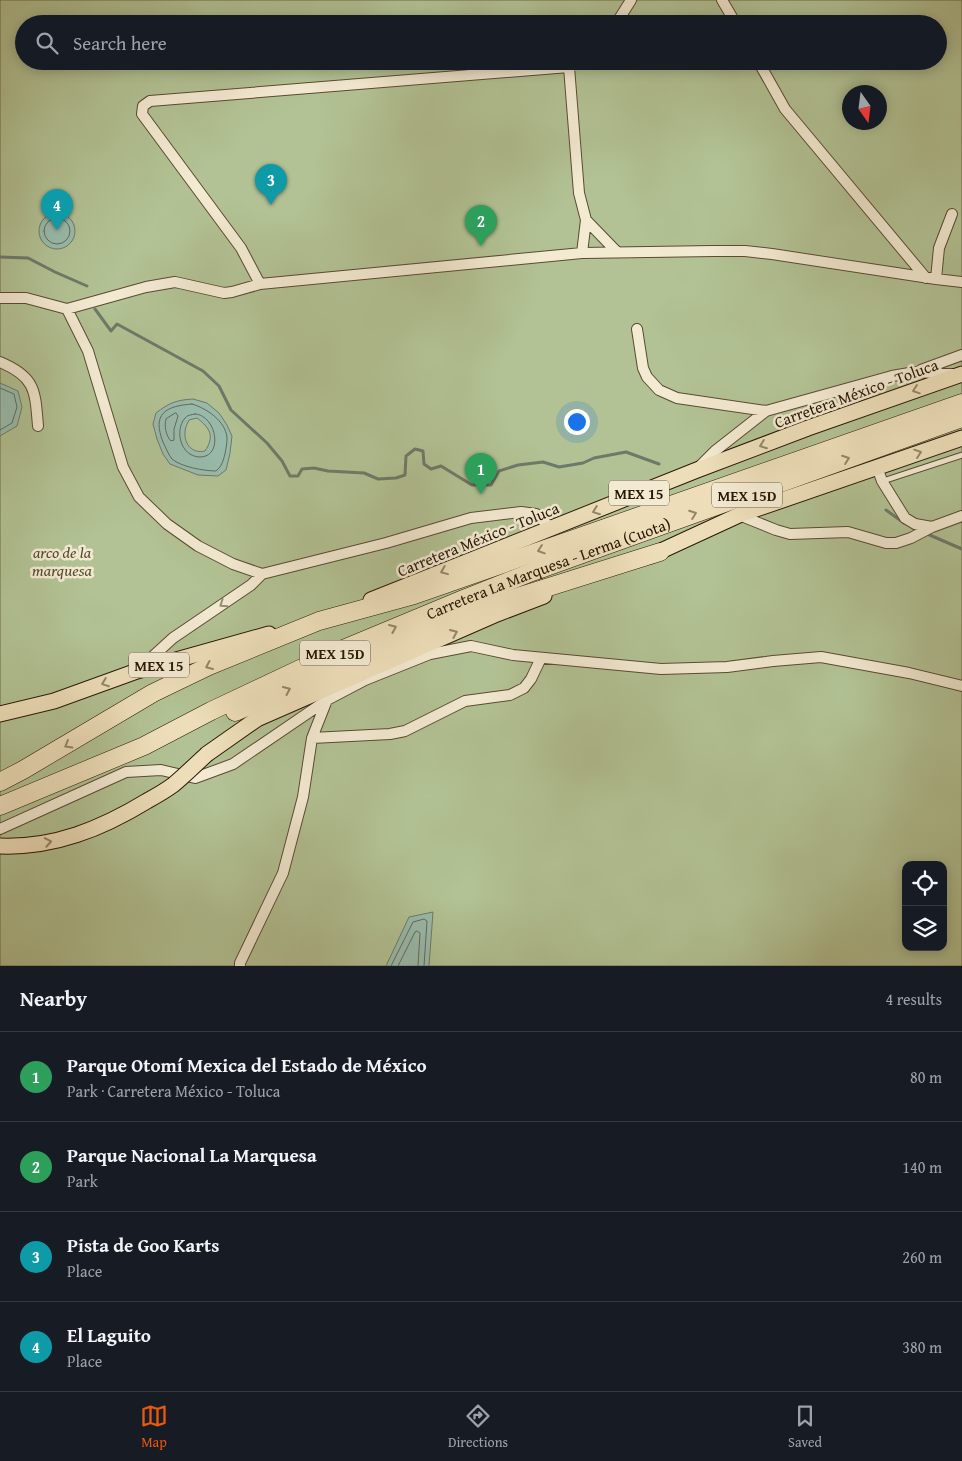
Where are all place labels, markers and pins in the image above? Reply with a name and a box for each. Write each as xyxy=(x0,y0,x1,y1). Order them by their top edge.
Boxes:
pin: 3 xyxy=(255,164,287,205)
pin: 4 xyxy=(41,189,73,230)
pin: 2 xyxy=(465,205,497,246)
pin: 1 xyxy=(465,453,497,494)

